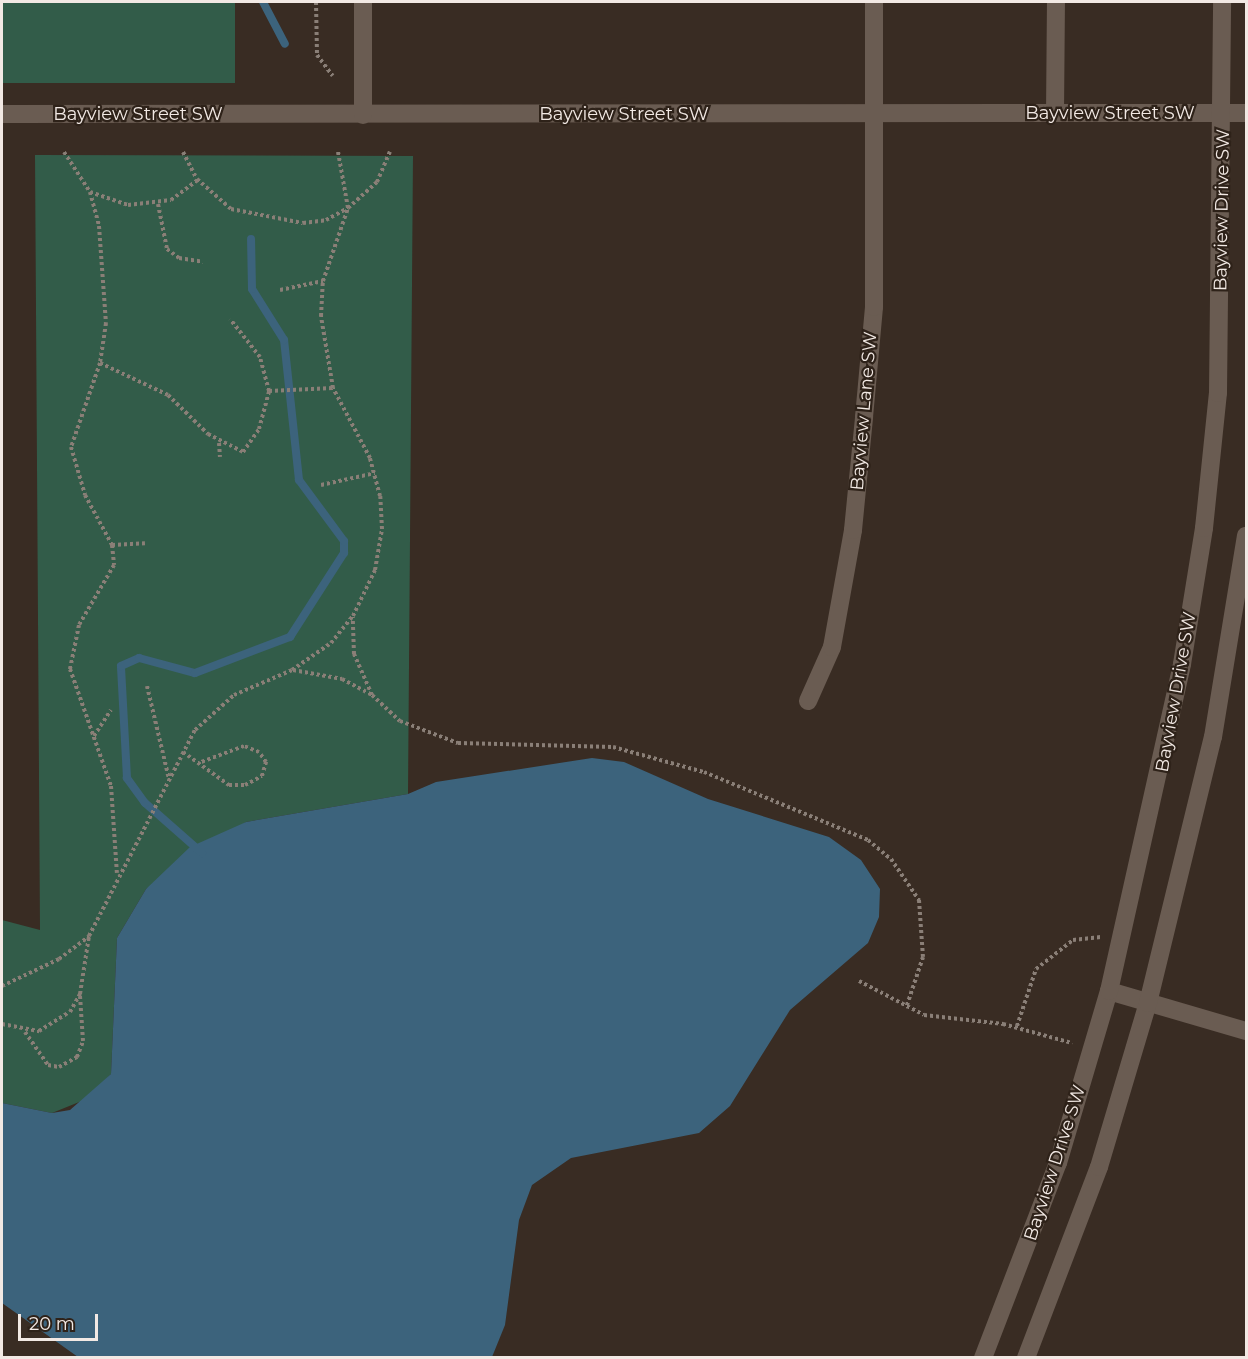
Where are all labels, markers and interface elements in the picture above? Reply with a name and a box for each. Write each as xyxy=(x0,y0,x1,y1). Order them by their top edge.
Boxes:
street label: Bayview Street SW xyxy=(1025,102,1195,124)
street label: Bayview Street SW xyxy=(53,103,223,125)
street label: Bayview Street SW xyxy=(539,103,709,125)
street label: Bayview Drive SW xyxy=(1210,129,1234,291)
street label: Bayview Lane SW xyxy=(846,331,882,491)
street label: Bayview Drive SW xyxy=(1151,610,1201,774)
street label: Bayview Drive SW xyxy=(1020,1083,1090,1243)
scale bar xyxy=(21,1302,100,1340)
text: 20 m xyxy=(29,1313,75,1335)

